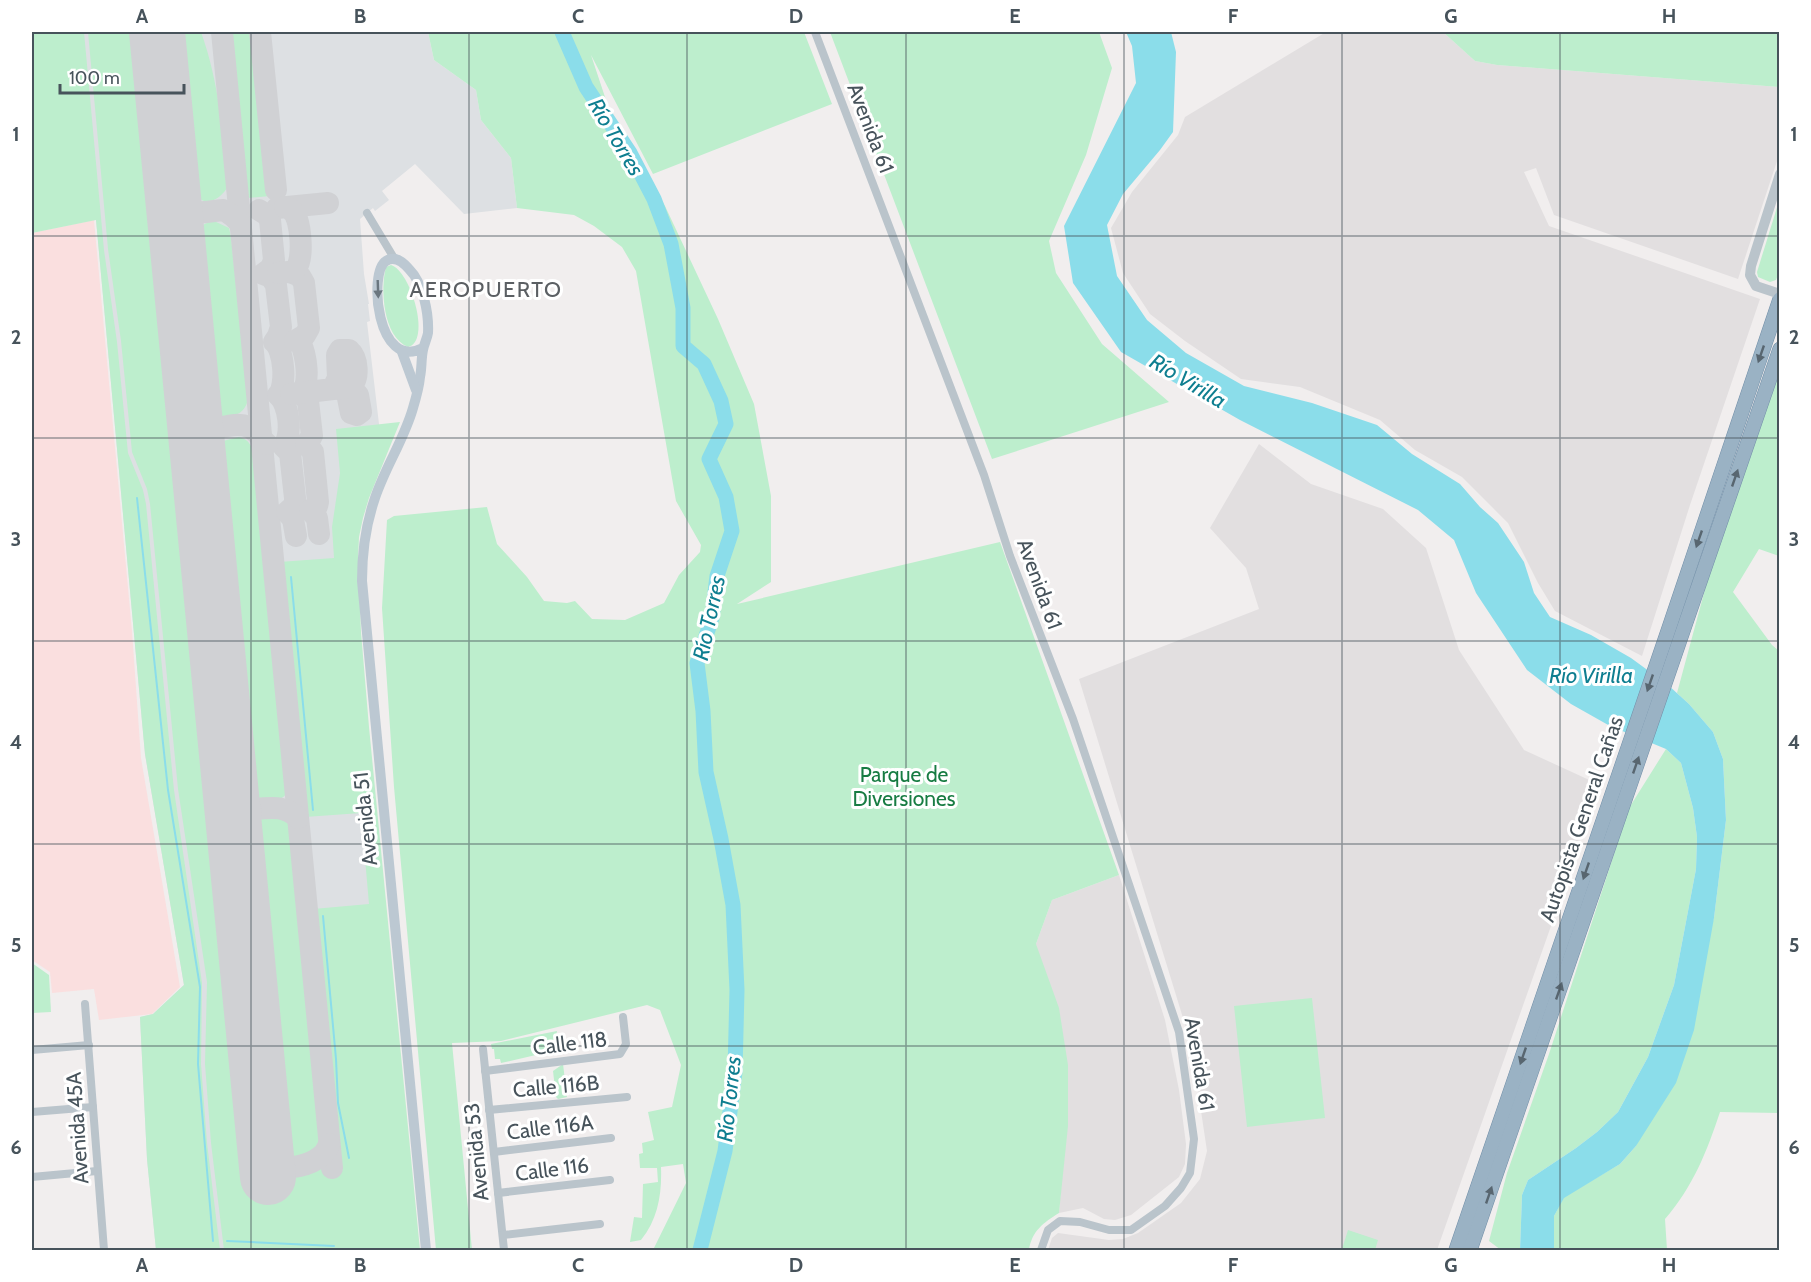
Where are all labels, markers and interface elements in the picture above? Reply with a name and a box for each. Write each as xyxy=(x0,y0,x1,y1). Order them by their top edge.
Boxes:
text: A xyxy=(136,4,149,28)
text: B xyxy=(354,4,366,28)
text: C xyxy=(572,4,584,28)
text: D xyxy=(789,4,803,28)
text: E xyxy=(1009,4,1021,28)
text: F xyxy=(1228,4,1239,28)
text: G xyxy=(1444,4,1458,28)
text: H xyxy=(1662,4,1676,28)
scale bar xyxy=(60,57,184,95)
text: 100 m xyxy=(69,67,120,89)
street label: Avenida 61 xyxy=(842,79,900,177)
water label: Río Torres xyxy=(582,93,650,181)
text: 1 xyxy=(12,122,20,146)
text: 1 xyxy=(1790,122,1798,146)
district label: AEROPUERTO xyxy=(410,276,562,303)
one-way arrow xyxy=(373,280,382,299)
text: 2 xyxy=(11,325,21,349)
text: 2 xyxy=(1789,325,1799,349)
one-way arrow xyxy=(1756,345,1765,363)
water label: Río Virilla xyxy=(1145,348,1231,414)
one-way arrow xyxy=(1731,468,1740,486)
text: 3 xyxy=(11,527,21,551)
text: 3 xyxy=(1789,527,1799,551)
one-way arrow xyxy=(1694,530,1703,548)
street label: Avenida 61 xyxy=(1012,535,1068,633)
water label: Río Torres xyxy=(687,573,731,663)
water label: Río Virilla xyxy=(1549,662,1633,689)
one-way arrow xyxy=(1645,675,1655,693)
street label: Autopista General Cañas xyxy=(1534,713,1628,925)
text: 4 xyxy=(10,730,22,754)
text: 4 xyxy=(1788,730,1800,754)
one-way arrow xyxy=(1632,756,1642,774)
park label: Parque de Diversiones xyxy=(853,762,956,811)
street label: Avenida 51 xyxy=(348,771,382,867)
one-way arrow xyxy=(1580,862,1590,880)
text: 5 xyxy=(11,933,21,957)
text: 5 xyxy=(1789,933,1799,957)
one-way arrow xyxy=(1554,982,1564,1000)
street label: Avenida 61 xyxy=(1179,1015,1221,1113)
street label: Calle 118 xyxy=(531,1026,609,1060)
one-way arrow xyxy=(1517,1047,1527,1065)
water label: Río Torres xyxy=(711,1054,747,1143)
street label: Calle 116B xyxy=(512,1070,600,1102)
street label: Avenida 45A xyxy=(61,1071,93,1185)
street label: Avenida 53 xyxy=(458,1102,494,1202)
street label: Calle 116A xyxy=(505,1109,595,1145)
text: 6 xyxy=(10,1135,22,1159)
text: 6 xyxy=(1788,1135,1800,1159)
street label: Calle 116 xyxy=(514,1152,590,1186)
one-way arrow xyxy=(1484,1186,1494,1204)
text: A xyxy=(136,1253,149,1277)
text: B xyxy=(354,1253,366,1277)
text: C xyxy=(572,1253,584,1277)
text: D xyxy=(789,1253,803,1277)
text: E xyxy=(1009,1253,1021,1277)
text: F xyxy=(1228,1253,1239,1277)
text: G xyxy=(1444,1253,1458,1277)
text: H xyxy=(1662,1253,1676,1277)

